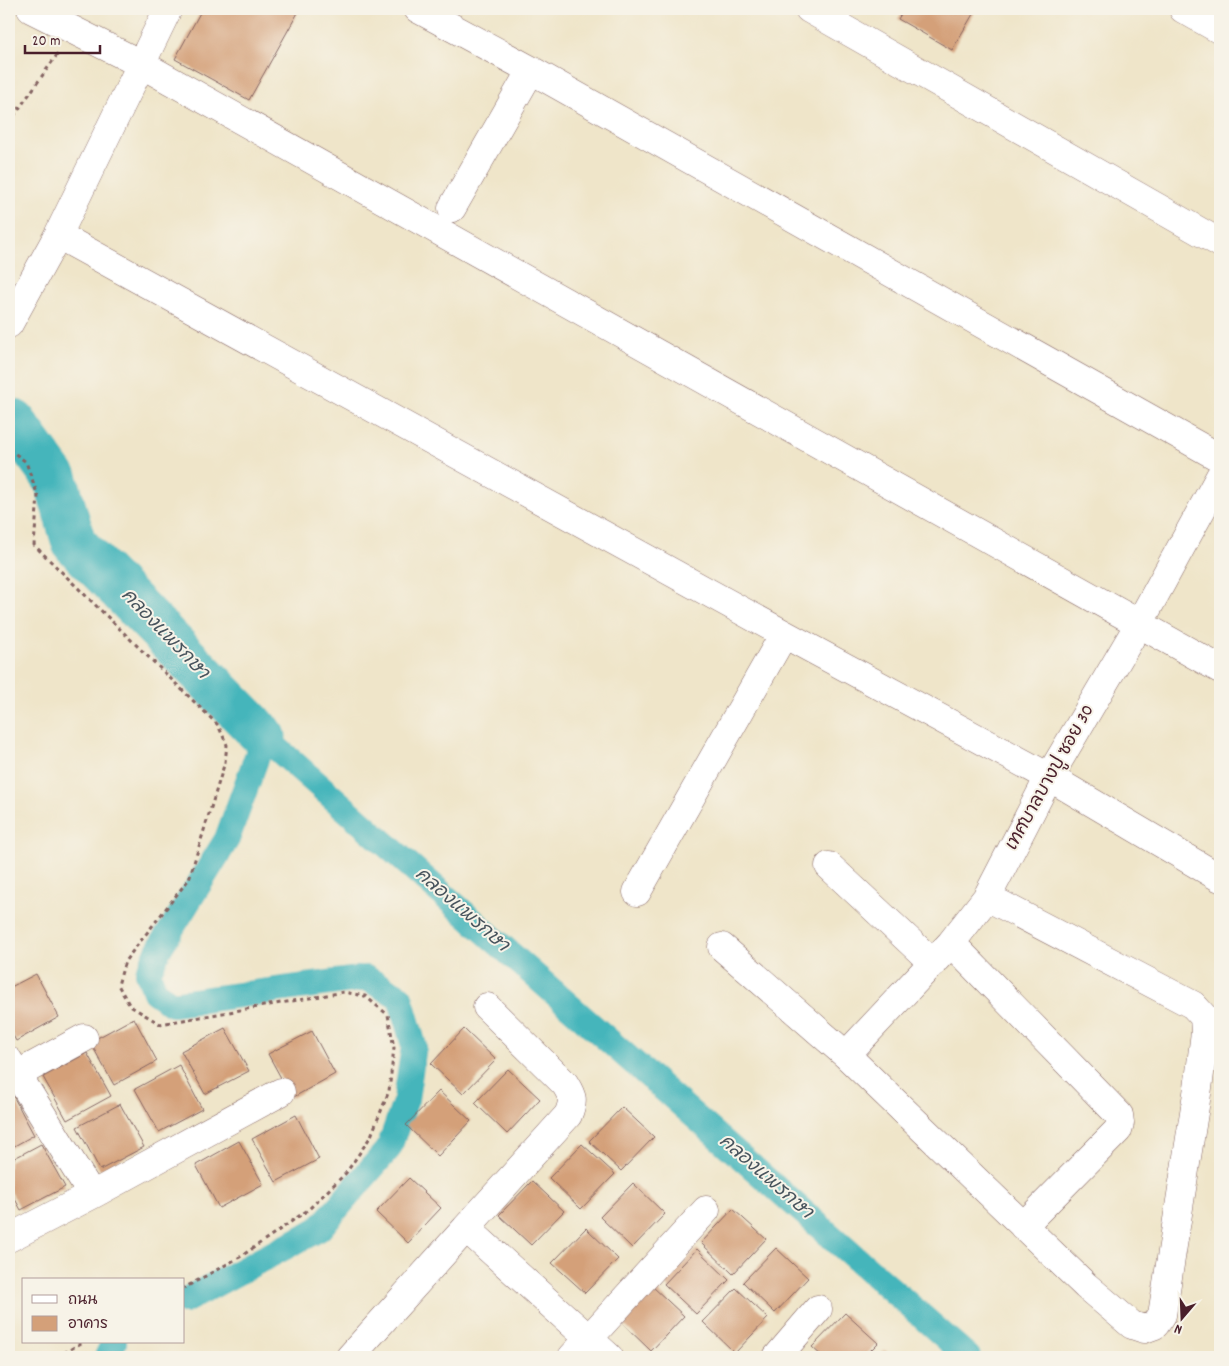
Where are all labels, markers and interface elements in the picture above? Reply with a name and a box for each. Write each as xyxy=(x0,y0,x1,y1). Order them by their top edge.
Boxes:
scale bar xyxy=(25,22,100,54)
text: 20 m xyxy=(32,31,60,53)
water label: คลองแพรกษา xyxy=(114,584,215,688)
street label: เทศบาลบางปู ซอย 30 xyxy=(1000,700,1101,855)
water label: คลองแพรกษา xyxy=(408,863,515,961)
water label: คลองแพรกษา xyxy=(712,1130,819,1228)
legend xyxy=(22,1278,185,1344)
text: ถนน xyxy=(68,1290,97,1312)
north arrow xyxy=(1156,1294,1206,1344)
text: อาคาร xyxy=(68,1314,108,1336)
text: N xyxy=(1172,1318,1185,1339)

